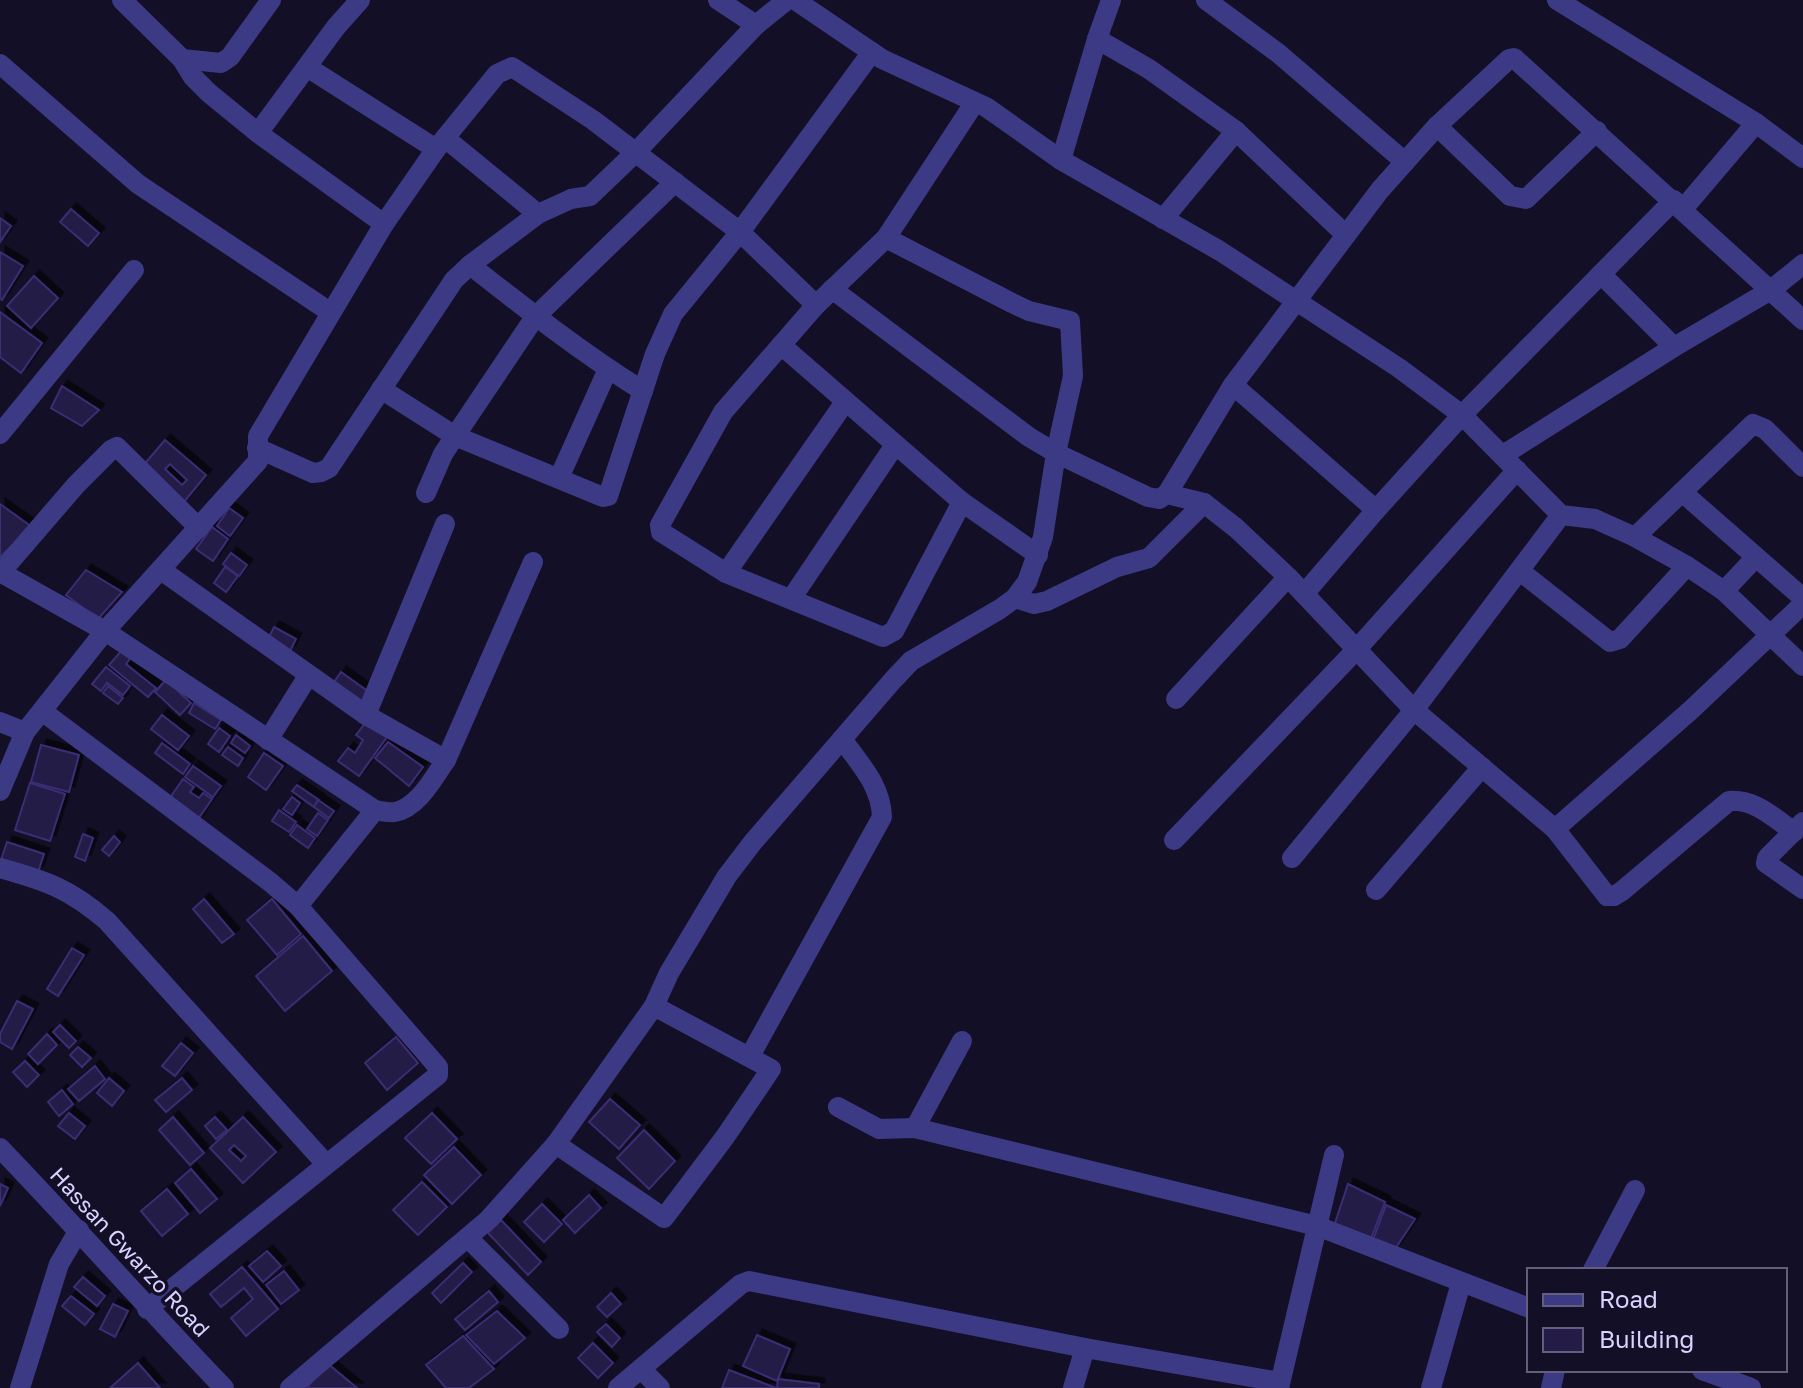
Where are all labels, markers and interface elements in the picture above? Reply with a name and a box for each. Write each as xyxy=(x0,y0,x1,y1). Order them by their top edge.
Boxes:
street label: Hassan Gwarzo Road xyxy=(45,1161,216,1342)
legend xyxy=(1527,1268,1787,1372)
text: Road xyxy=(1599,1284,1658,1313)
text: Building xyxy=(1599,1324,1694,1353)

